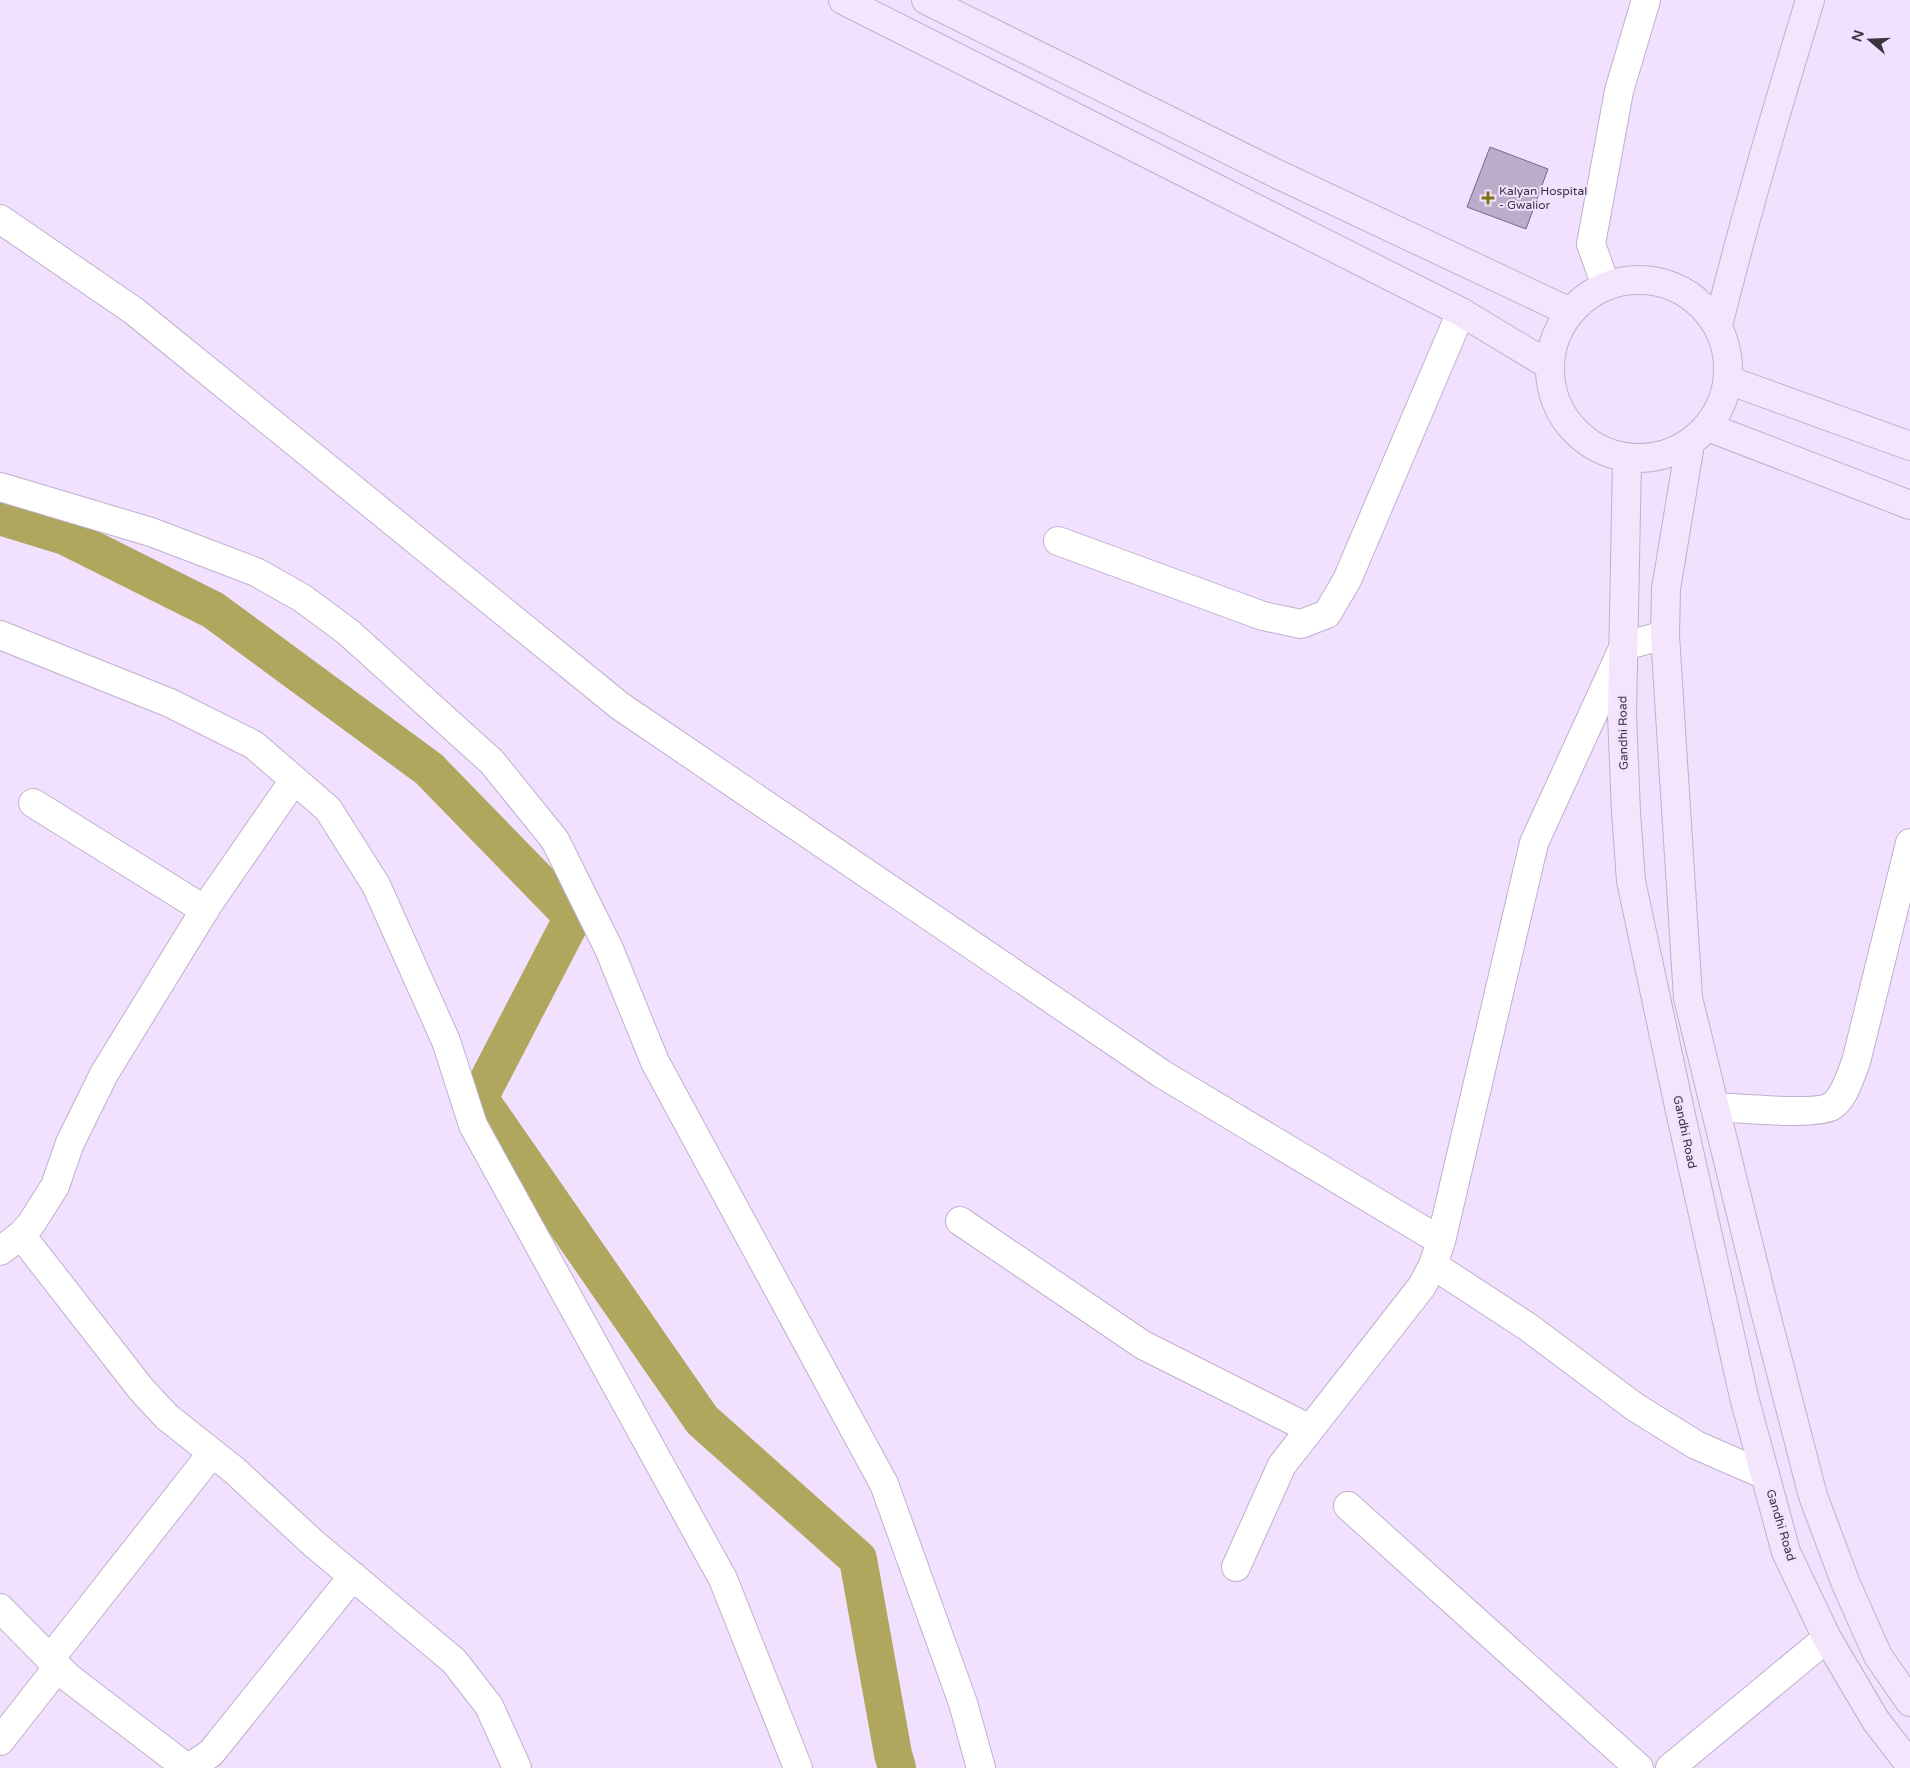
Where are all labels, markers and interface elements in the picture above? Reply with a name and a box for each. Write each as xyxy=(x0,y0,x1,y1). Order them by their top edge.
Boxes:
north arrow xyxy=(1845,15,1895,65)
text: N xyxy=(1848,28,1868,44)
place label: Kalyan Hospital - Gwalior xyxy=(1499,184,1587,212)
marker: Kalyan Hospital - Gwalior xyxy=(1481,191,1495,205)
street label: Gandhi Road xyxy=(1615,696,1631,770)
street label: Gandhi Road xyxy=(1670,1094,1700,1170)
street label: Gandhi Road xyxy=(1763,1487,1799,1563)

